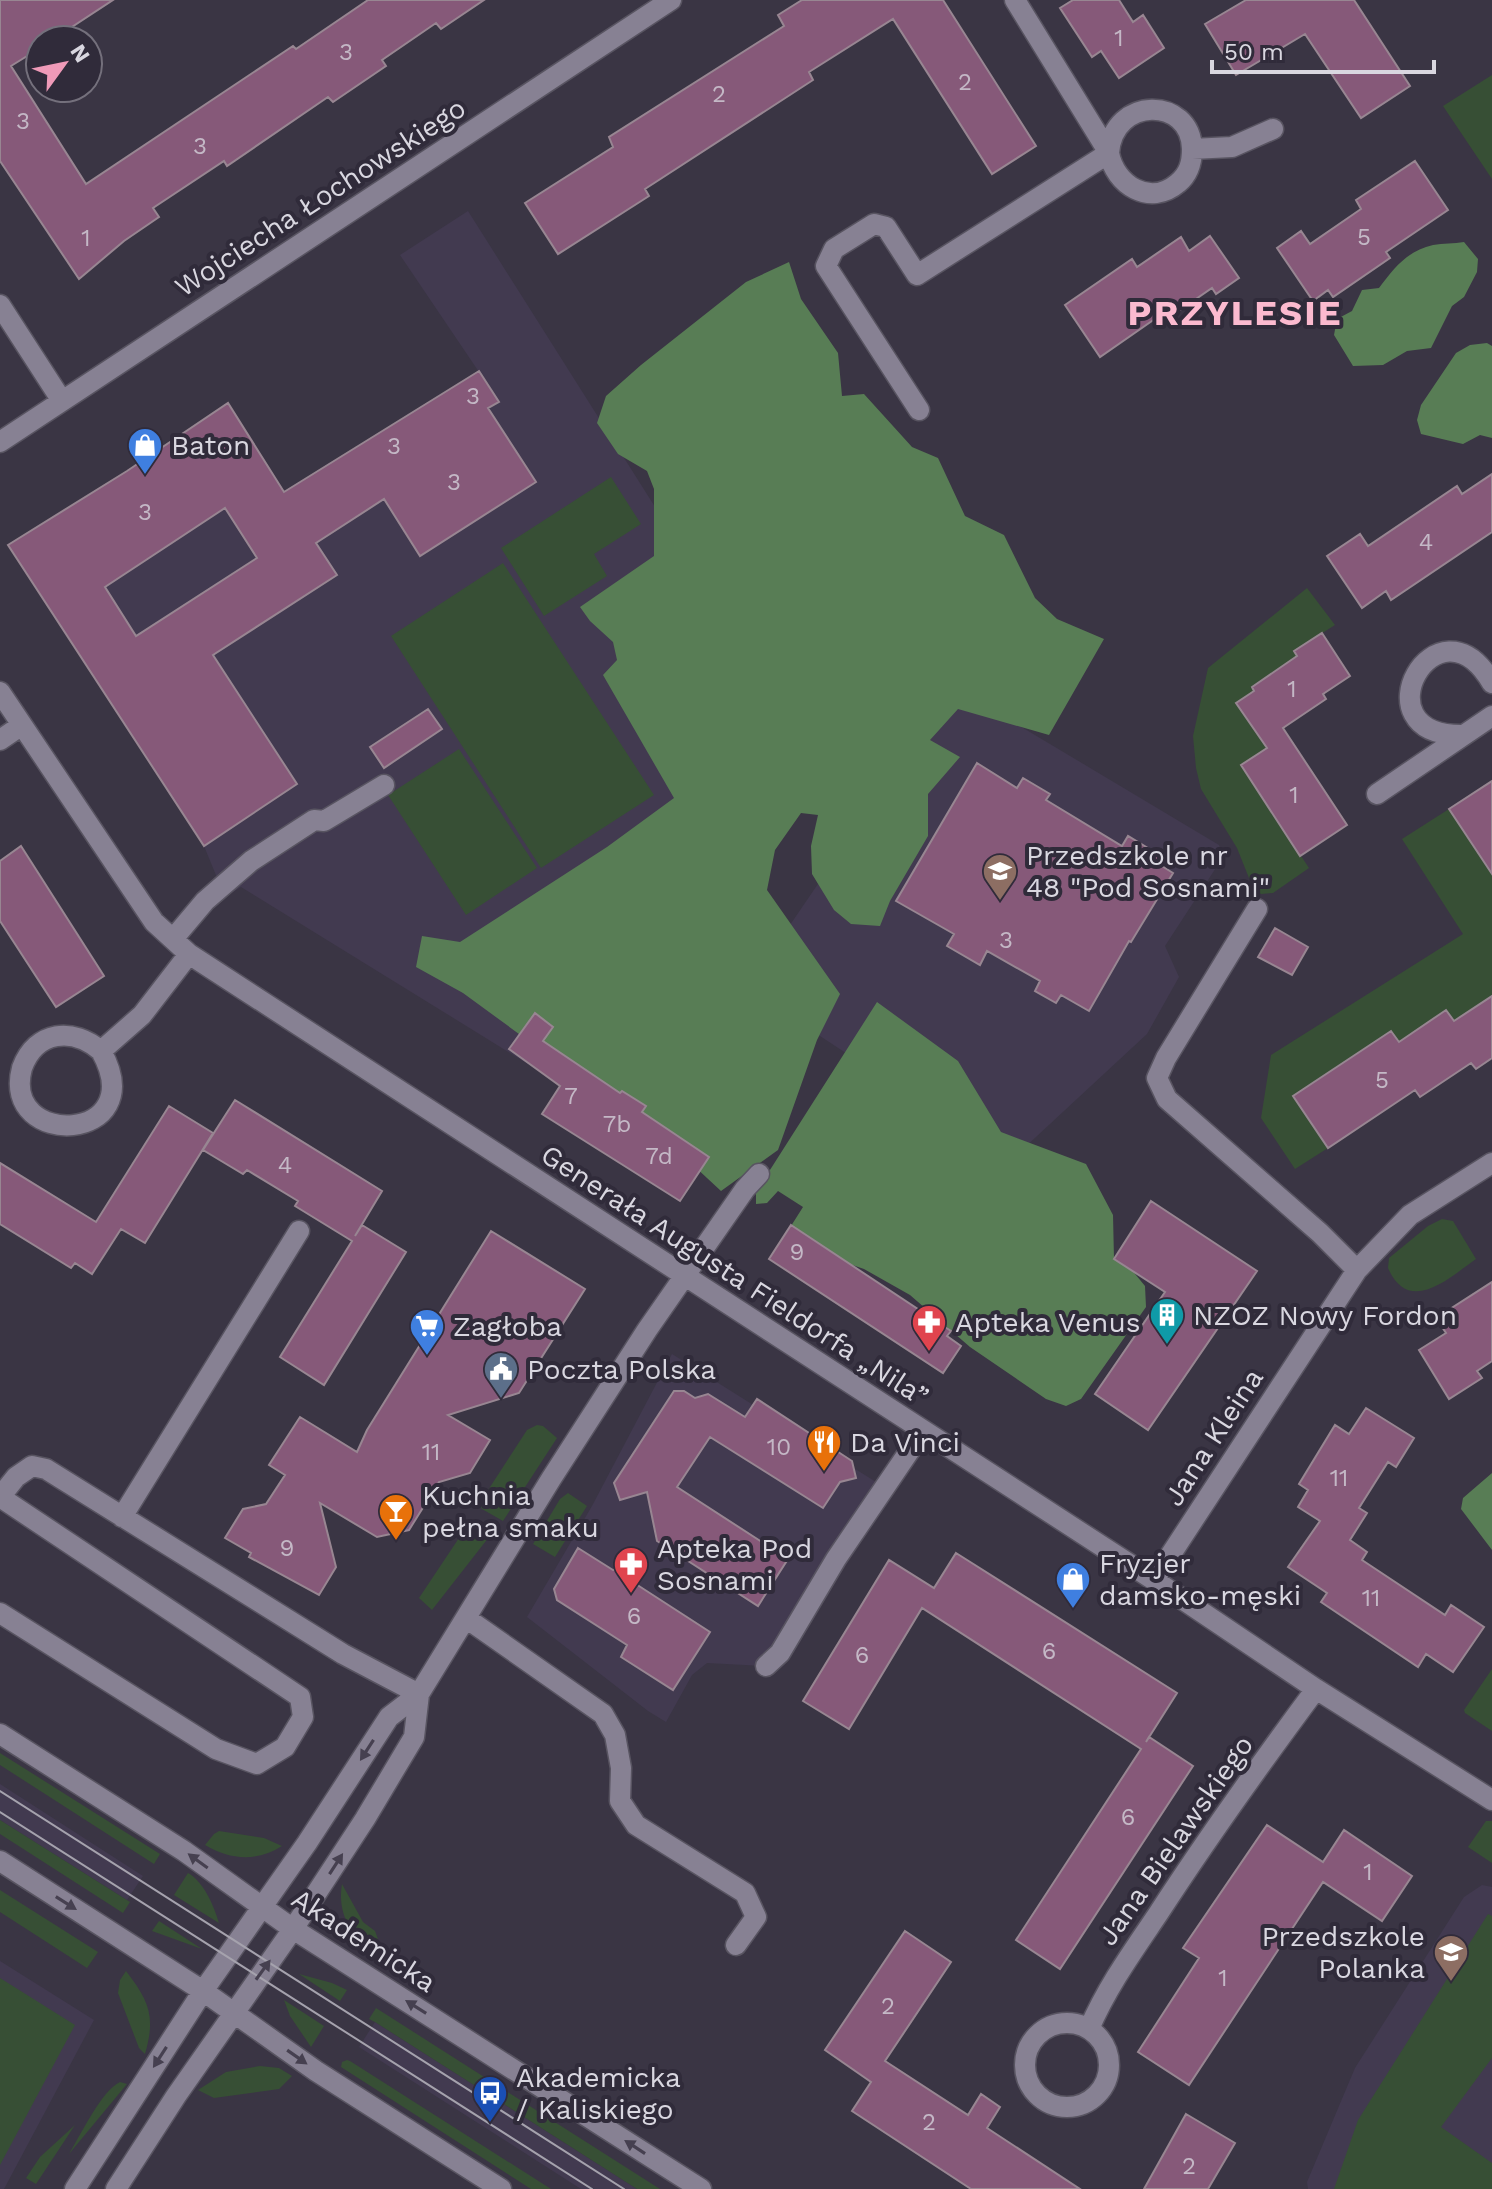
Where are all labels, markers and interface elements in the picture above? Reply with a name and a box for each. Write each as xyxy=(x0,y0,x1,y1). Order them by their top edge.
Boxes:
north arrow xyxy=(24,24,104,104)
house number: 1 xyxy=(1114,24,1124,52)
scale bar xyxy=(1212,24,1434,74)
house number: 3 xyxy=(339,38,353,66)
text: 50 m xyxy=(1224,38,1284,66)
text: N xyxy=(65,40,95,67)
house number: 2 xyxy=(958,68,972,96)
house number: 2 xyxy=(712,80,726,108)
street label: Wojciecha Łochowskiego xyxy=(169,91,472,304)
house number: 3 xyxy=(16,107,30,135)
house number: 3 xyxy=(193,132,207,160)
house number: 5 xyxy=(1357,223,1371,251)
house number: 1 xyxy=(81,224,91,252)
district label: PRZYLESIE xyxy=(1128,292,1342,334)
house number: 3 xyxy=(466,382,480,410)
shop icon: Baton xyxy=(126,426,164,476)
place label: Baton xyxy=(171,429,250,462)
house number: 3 xyxy=(387,432,401,460)
house number: 3 xyxy=(447,468,461,496)
house number: 3 xyxy=(138,498,152,526)
house number: 4 xyxy=(1419,528,1433,556)
house number: 1 xyxy=(1287,675,1297,703)
house number: 1 xyxy=(1289,781,1299,809)
place label: Przedszkole nr 48 "Pod Sosnami" xyxy=(1026,839,1270,904)
school or university icon: Przedszkole nr 48 "Pod Sosnami" xyxy=(981,852,1019,902)
house number: 3 xyxy=(999,926,1013,954)
house number: 5 xyxy=(1375,1066,1389,1094)
house number: 7 xyxy=(564,1082,578,1110)
house number: 7b xyxy=(603,1110,631,1138)
street label: Generała Augusta Fieldorfa „Nila” xyxy=(535,1138,935,1413)
house number: 7d xyxy=(645,1142,673,1170)
house number: 4 xyxy=(278,1151,292,1179)
house number: 9 xyxy=(790,1238,804,1266)
building icon: NZOZ Nowy Fordon xyxy=(1148,1296,1186,1346)
place label: NZOZ Nowy Fordon xyxy=(1193,1299,1457,1332)
pharmacy icon: Apteka Venus xyxy=(910,1303,948,1353)
place label: Apteka Venus xyxy=(955,1306,1140,1339)
supermarket icon: Zagłoba xyxy=(408,1307,446,1357)
place label: Zagłoba xyxy=(453,1310,562,1343)
public building icon: Poczta Polska xyxy=(482,1350,520,1400)
place label: Poczta Polska xyxy=(527,1353,716,1386)
street label: Jana Kleina xyxy=(1157,1362,1270,1512)
restaurant icon: Da Vinci xyxy=(805,1423,843,1473)
place label: Da Vinci xyxy=(850,1426,960,1459)
house number: 10 xyxy=(767,1433,791,1461)
house number: 11 xyxy=(422,1438,440,1466)
house number: 11 xyxy=(1330,1464,1348,1492)
place label: Kuchnia pełna smaku xyxy=(422,1479,599,1544)
bar icon: Kuchnia pełna smaku xyxy=(377,1492,415,1542)
place label: Apteka Pod Sosnami xyxy=(657,1532,812,1597)
house number: 9 xyxy=(280,1534,294,1562)
pharmacy icon: Apteka Pod Sosnami xyxy=(612,1545,650,1595)
place label: Fryzjer damsko-męski xyxy=(1099,1547,1301,1612)
shop icon: Fryzjer damsko-męski xyxy=(1054,1560,1092,1610)
house number: 11 xyxy=(1362,1584,1380,1612)
house number: 6 xyxy=(627,1602,641,1630)
house number: 6 xyxy=(1042,1637,1056,1665)
house number: 6 xyxy=(855,1641,869,1669)
street label: Jana Bielawskiego xyxy=(1091,1729,1260,1951)
one-way arrow xyxy=(359,1740,374,1761)
house number: 6 xyxy=(1121,1803,1135,1831)
one-way arrow xyxy=(187,1853,209,1869)
one-way arrow xyxy=(329,1853,343,1875)
house number: 1 xyxy=(1363,1858,1373,1886)
street label: Akademicka xyxy=(286,1882,442,1999)
one-way arrow xyxy=(55,1895,77,1909)
place label: Przedszkole Polanka xyxy=(1261,1920,1425,1985)
school or university icon: Przedszkole Polanka xyxy=(1432,1933,1470,1983)
one-way arrow xyxy=(255,1959,271,1981)
house number: 1 xyxy=(1218,1964,1228,1992)
house number: 2 xyxy=(881,1992,895,2020)
one-way arrow xyxy=(405,2001,427,2015)
one-way arrow xyxy=(153,2046,168,2067)
one-way arrow xyxy=(286,2049,308,2065)
place label: Akademicka / Kaliskiego xyxy=(516,2061,681,2126)
bus stop icon: Akademicka / Kaliskiego xyxy=(471,2074,509,2124)
house number: 2 xyxy=(922,2108,936,2136)
one-way arrow xyxy=(624,2140,646,2155)
house number: 2 xyxy=(1182,2152,1196,2180)

